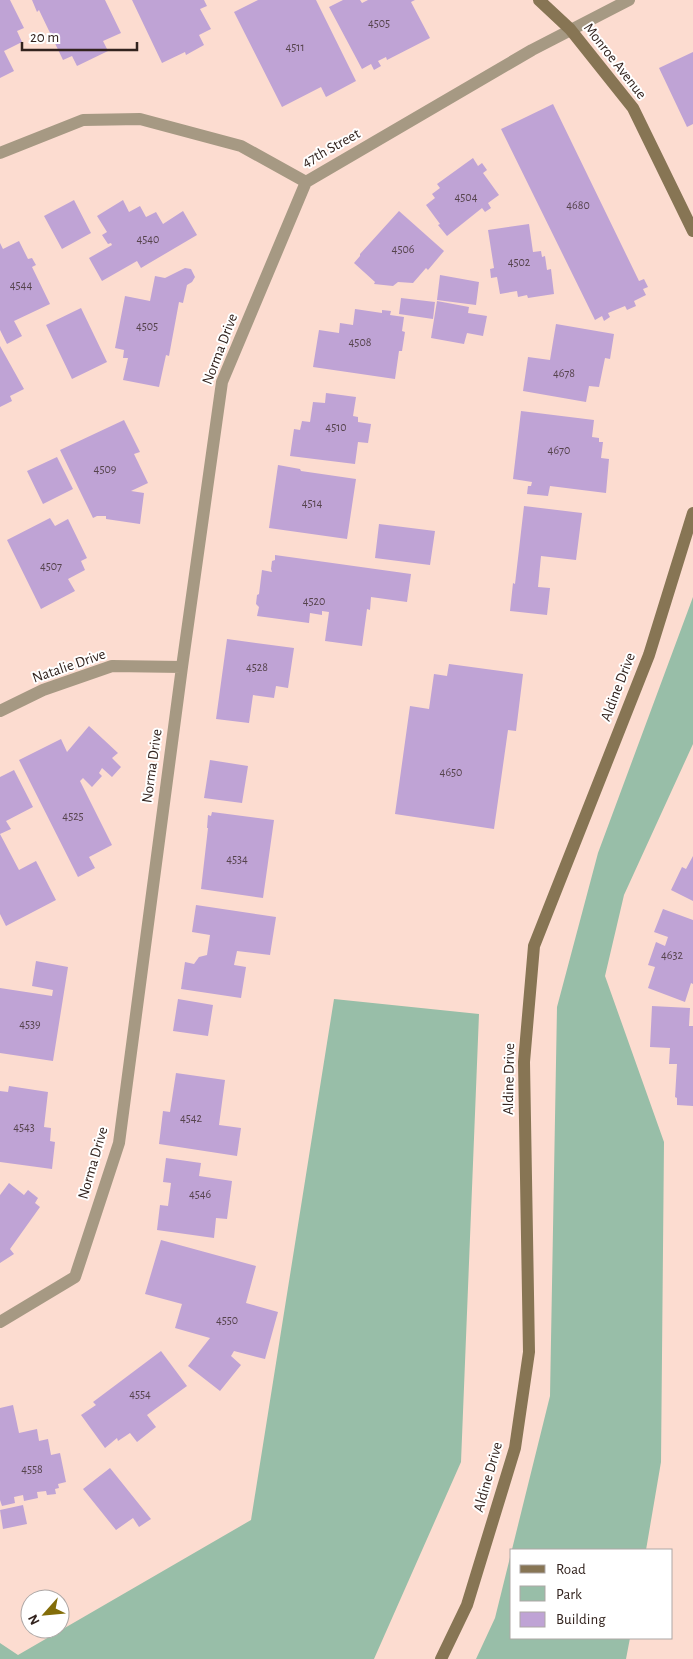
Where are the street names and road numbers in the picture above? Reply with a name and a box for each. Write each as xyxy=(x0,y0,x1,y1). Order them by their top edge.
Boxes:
street label: Monroe Avenue xyxy=(581,20,649,102)
street label: 47th Street xyxy=(299,126,363,170)
street label: Norma Drive xyxy=(200,311,240,387)
street label: Natalie Drive xyxy=(30,646,108,686)
street label: Aldine Drive xyxy=(598,651,638,723)
street label: Norma Drive xyxy=(139,728,165,804)
street label: Aldine Drive xyxy=(501,1043,517,1115)
street label: Norma Drive xyxy=(76,1125,111,1201)
street label: Aldine Drive xyxy=(471,1440,505,1514)

